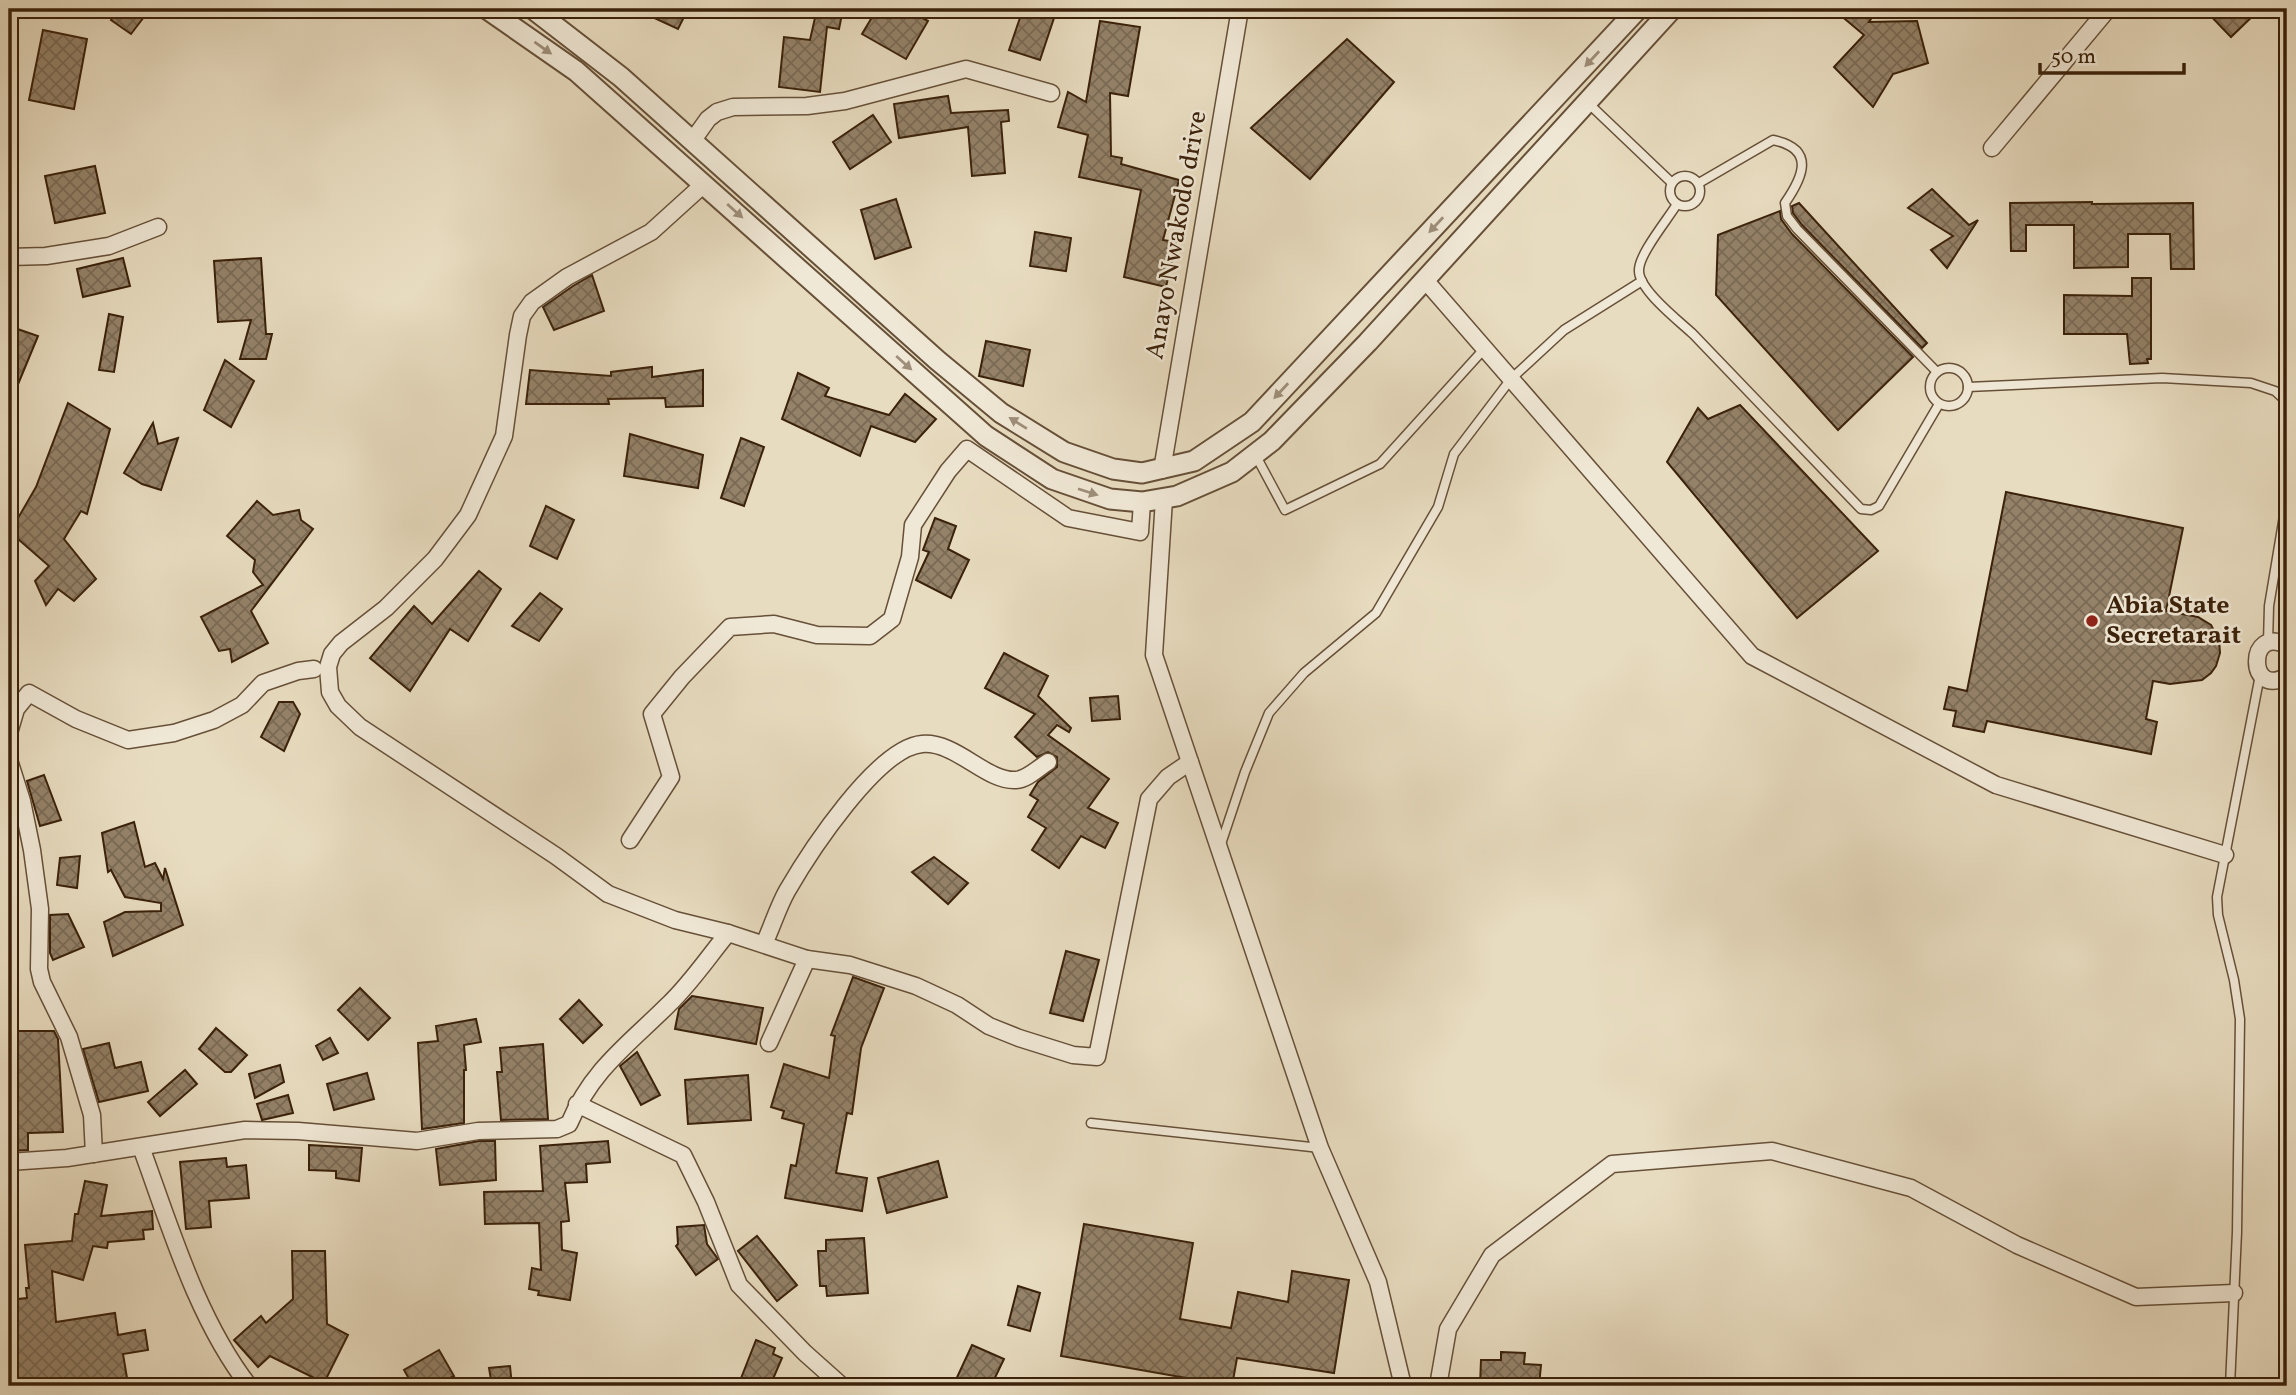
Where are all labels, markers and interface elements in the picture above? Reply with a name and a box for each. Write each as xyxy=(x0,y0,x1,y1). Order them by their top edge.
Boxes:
scale bar xyxy=(2040,32,2184,76)
one-way arrow xyxy=(534,41,552,55)
text: 50 m xyxy=(2051,43,2096,72)
one-way arrow xyxy=(1584,50,1600,67)
street label: Anayo Nwakodo drive xyxy=(1137,108,1217,362)
one-way arrow xyxy=(726,203,743,218)
one-way arrow xyxy=(1429,216,1445,233)
one-way arrow xyxy=(895,354,912,370)
one-way arrow xyxy=(1273,382,1289,400)
one-way arrow xyxy=(1009,417,1028,430)
one-way arrow xyxy=(1078,488,1099,498)
place label: Abia State Secretarait xyxy=(2106,588,2241,654)
marker: Abia State Secretarait xyxy=(2084,613,2100,629)

